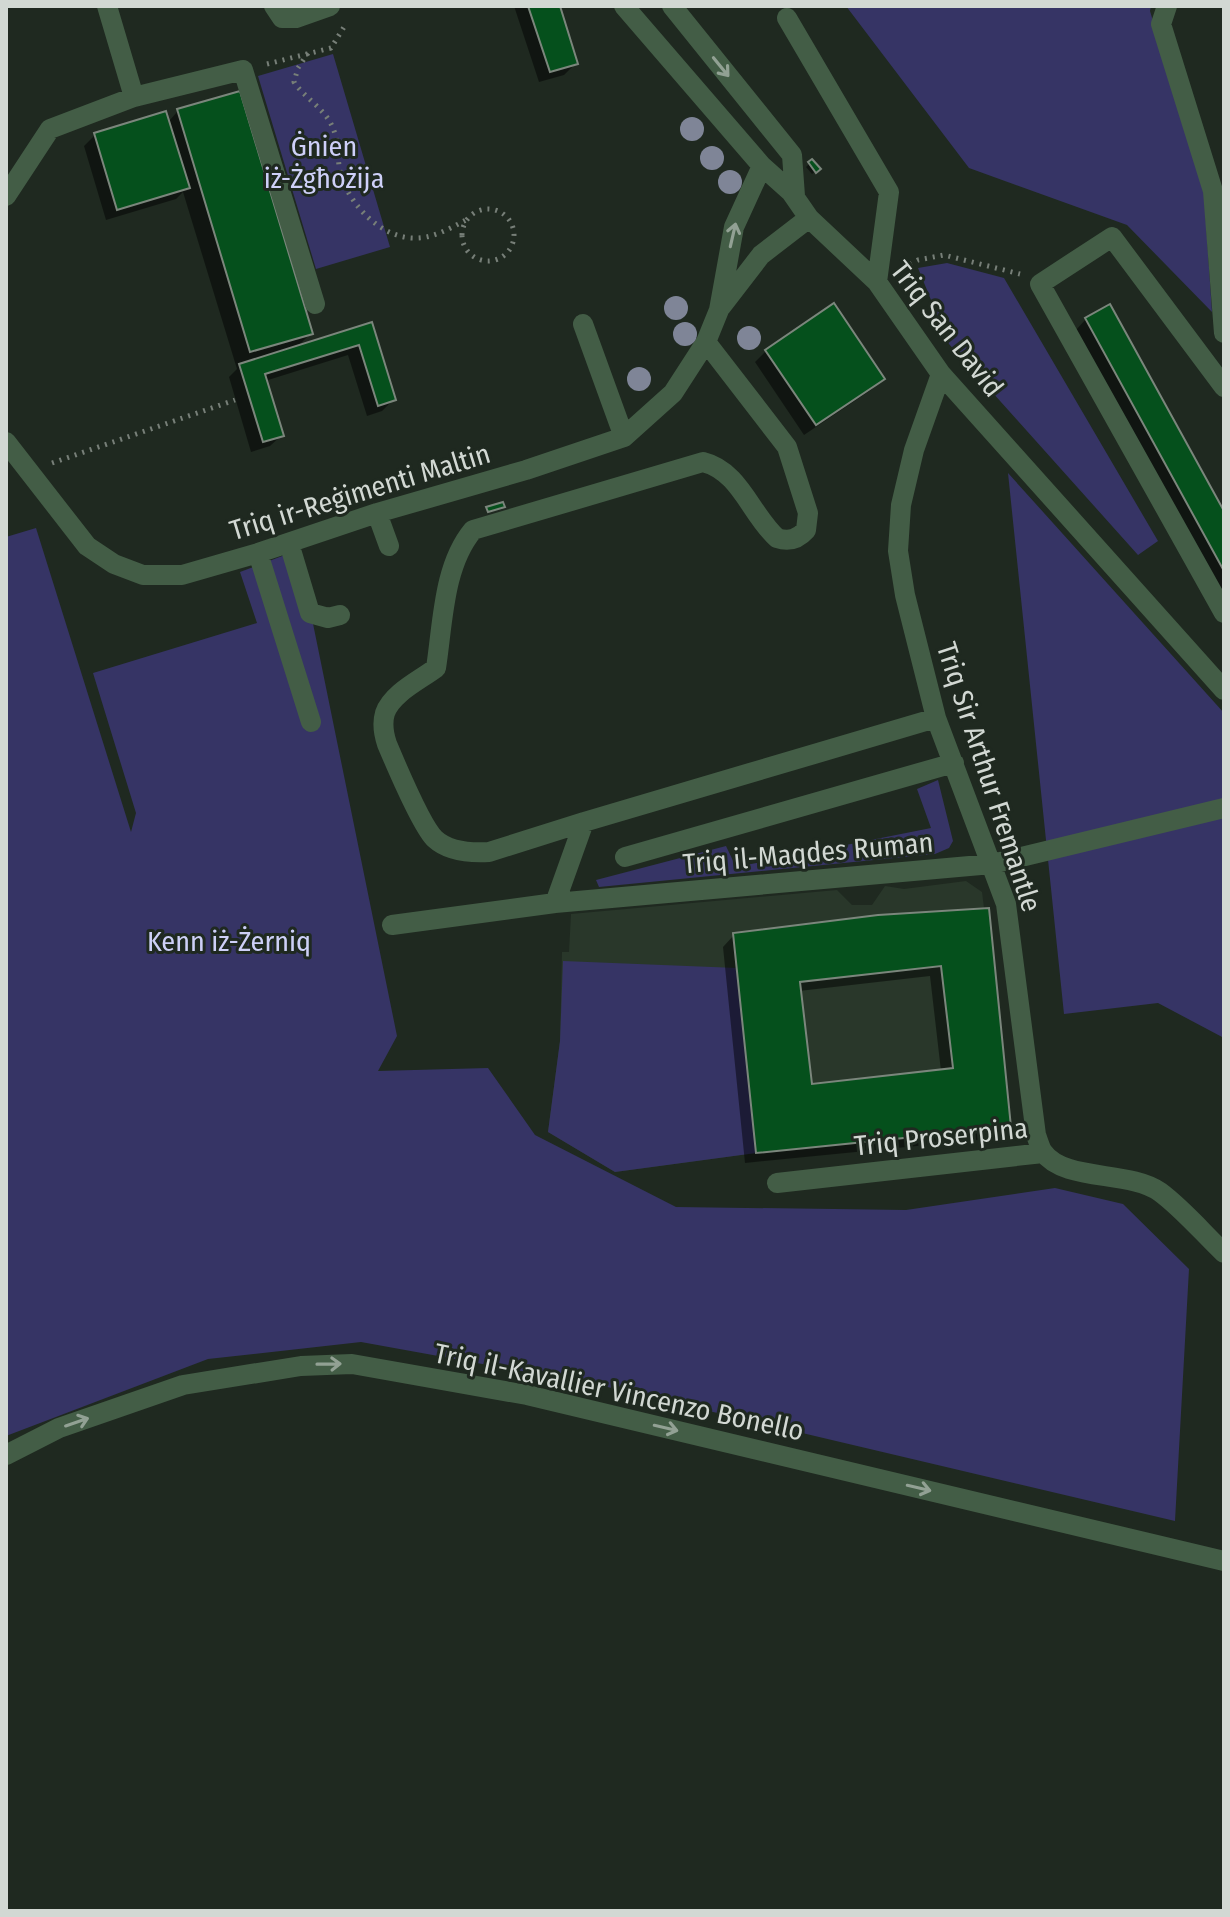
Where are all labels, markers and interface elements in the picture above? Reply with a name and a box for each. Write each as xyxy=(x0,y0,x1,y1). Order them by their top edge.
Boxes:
one-way arrow xyxy=(712,56,730,77)
park label: Ġnien iż-Żgħożija xyxy=(264,130,384,195)
one-way arrow xyxy=(726,223,741,249)
street label: Triq San David xyxy=(884,255,1010,403)
street label: Triq ir-Reġimenti Maltin xyxy=(226,437,494,547)
street label: Triq Sir Arthur Fremantle xyxy=(930,638,1048,916)
street label: Triq il-Maqdes Ruman xyxy=(682,826,934,880)
park label: Kenn iż-Żerniq xyxy=(147,925,311,958)
street label: Triq Proserpina xyxy=(853,1111,1029,1163)
street label: Triq il-Kavallier Vincenzo Bonello xyxy=(431,1337,807,1447)
one-way arrow xyxy=(315,1356,342,1372)
one-way arrow xyxy=(64,1414,88,1428)
one-way arrow xyxy=(653,1422,678,1437)
one-way arrow xyxy=(906,1482,931,1497)

